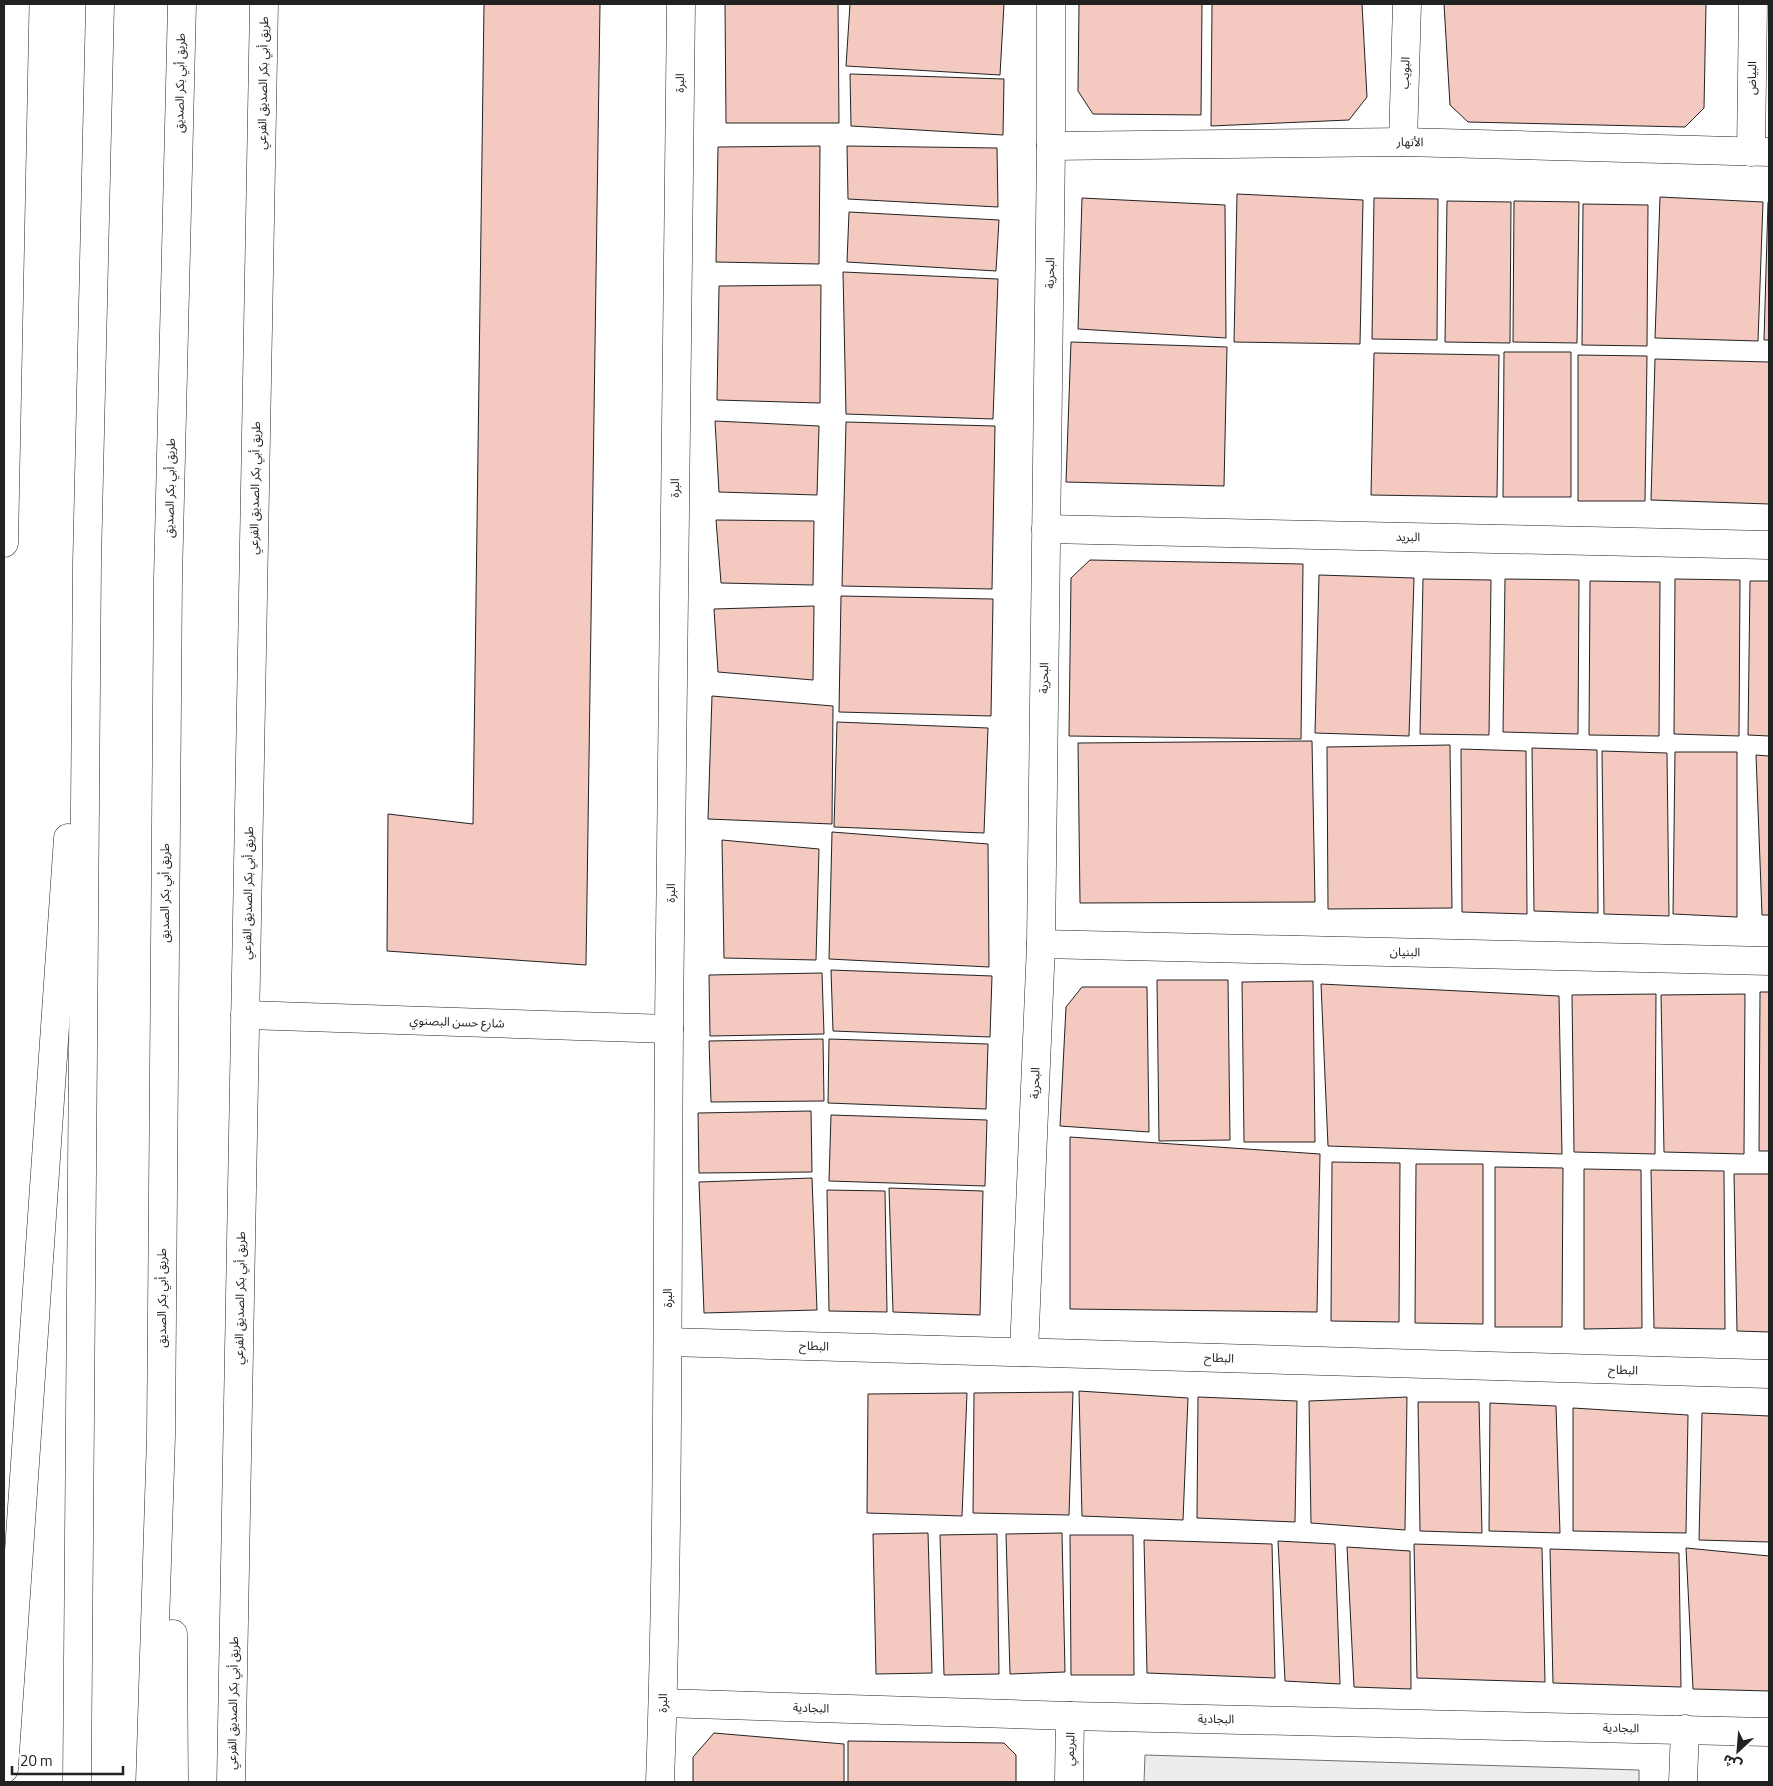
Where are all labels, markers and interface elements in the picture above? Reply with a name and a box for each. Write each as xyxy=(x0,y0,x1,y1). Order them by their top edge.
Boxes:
street label: طريق أبي بكر الصديق الفرعي xyxy=(252,16,274,150)
street label: طريق أبي بكر الصديق xyxy=(169,33,191,133)
street label: البويب xyxy=(1394,56,1415,90)
street label: البياض xyxy=(1742,61,1761,95)
street label: البرة xyxy=(670,73,689,93)
street label: الأنهار xyxy=(1395,132,1424,151)
street label: البحرية xyxy=(1040,257,1059,289)
street label: طريق أبي بكر الصديق الفرعي xyxy=(244,421,266,555)
street label: طريق أبي بكر الصديق xyxy=(159,438,181,538)
street label: البرة xyxy=(665,478,684,498)
street label: البريد xyxy=(1396,527,1421,546)
street label: البحرية xyxy=(1034,662,1053,694)
street label: طريق أبي بكر الصديق الفرعي xyxy=(237,826,259,960)
street label: طريق أبي بكر الصديق xyxy=(155,843,175,943)
street label: البرة xyxy=(661,883,680,903)
street label: البنيان xyxy=(1390,942,1421,961)
street label: شارع حسن البصنوي xyxy=(409,1010,505,1033)
street label: البحرية xyxy=(1024,1067,1045,1099)
street label: طريق أبي بكر الصديق الفرعي xyxy=(229,1231,251,1365)
street label: طريق أبي بكر الصديق xyxy=(152,1248,172,1348)
street label: البرة xyxy=(658,1288,677,1308)
street label: البطاح xyxy=(799,1335,829,1356)
street label: البطاح xyxy=(1204,1347,1234,1368)
street label: البطاح xyxy=(1608,1359,1638,1380)
street label: طريق أبي بكر الصديق الفرعي xyxy=(222,1636,244,1770)
street label: البرة xyxy=(653,1693,672,1713)
street label: البجادية xyxy=(793,1697,830,1718)
street label: البجادية xyxy=(1198,1709,1235,1728)
street label: البجادية xyxy=(1603,1718,1640,1737)
north arrow xyxy=(1713,1726,1763,1776)
street label: البريمي xyxy=(1059,1732,1080,1766)
scale bar xyxy=(12,1744,124,1776)
text: 20 m xyxy=(20,1749,53,1772)
text: ش xyxy=(1719,1749,1745,1777)

